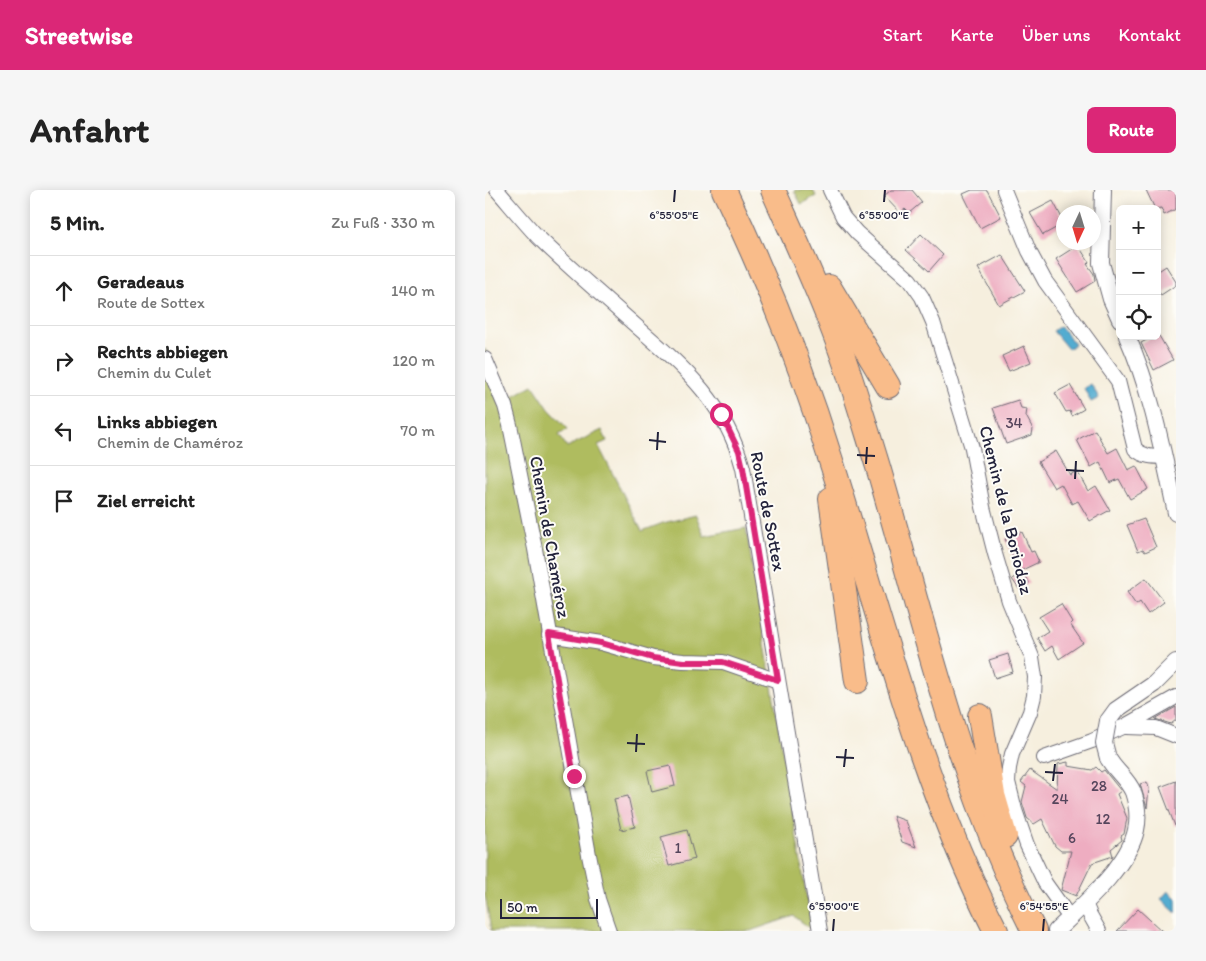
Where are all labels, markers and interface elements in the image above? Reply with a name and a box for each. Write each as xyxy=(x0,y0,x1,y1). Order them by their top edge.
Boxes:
text: Streetwise xyxy=(25,21,133,50)
text: Start xyxy=(883,24,922,46)
text: Karte xyxy=(950,24,994,46)
text: Über uns xyxy=(1022,24,1091,46)
text: Kontakt xyxy=(1119,24,1181,46)
button: Route xyxy=(1087,107,1176,153)
text: Anfahrt xyxy=(30,109,149,151)
north arrow xyxy=(1056,205,1101,250)
map controls xyxy=(1116,205,1161,340)
button: + xyxy=(1116,205,1161,250)
text: 6°55'05"E xyxy=(649,208,699,222)
text: 6°55'00"E xyxy=(859,208,910,222)
text: 5 Min. xyxy=(50,210,105,235)
text: Zu Fuß · 330 m xyxy=(331,213,435,232)
button: − xyxy=(1116,250,1161,295)
text: Geradeaus xyxy=(97,270,184,293)
icon: ahead xyxy=(50,277,78,305)
text: 140 m xyxy=(391,281,435,300)
text: Route de Sottex xyxy=(97,293,205,312)
button: locate xyxy=(1116,295,1161,340)
text: Rechts abbiegen xyxy=(97,340,228,363)
icon: right xyxy=(50,347,78,375)
text: 120 m xyxy=(392,351,435,370)
text: Chemin du Culet xyxy=(97,363,212,382)
route start xyxy=(710,403,733,426)
text: Links abbiegen xyxy=(97,410,217,433)
house number: 34 xyxy=(1005,414,1023,432)
icon: left xyxy=(50,417,78,445)
text: 70 m xyxy=(400,421,435,440)
street label: Chemin de la Boriodaz xyxy=(974,423,1038,597)
text: Chemin de Chaméroz xyxy=(97,433,243,452)
street label: Route de Sottex xyxy=(746,449,790,573)
street label: Chemin de Chaméroz xyxy=(525,454,575,620)
icon: arrive xyxy=(50,487,78,515)
text: Ziel erreicht xyxy=(97,489,195,512)
route end xyxy=(563,765,586,788)
house number: 28 xyxy=(1091,777,1107,795)
house number: 24 xyxy=(1052,790,1068,808)
house number: 12 xyxy=(1096,810,1111,828)
house number: 6 xyxy=(1068,829,1076,847)
house number: 1 xyxy=(675,839,682,857)
scale bar xyxy=(500,896,597,919)
text: 50 m xyxy=(507,899,538,916)
text: 6°55'00"E xyxy=(809,899,860,913)
text: 6°54'55"E xyxy=(1019,899,1069,913)

